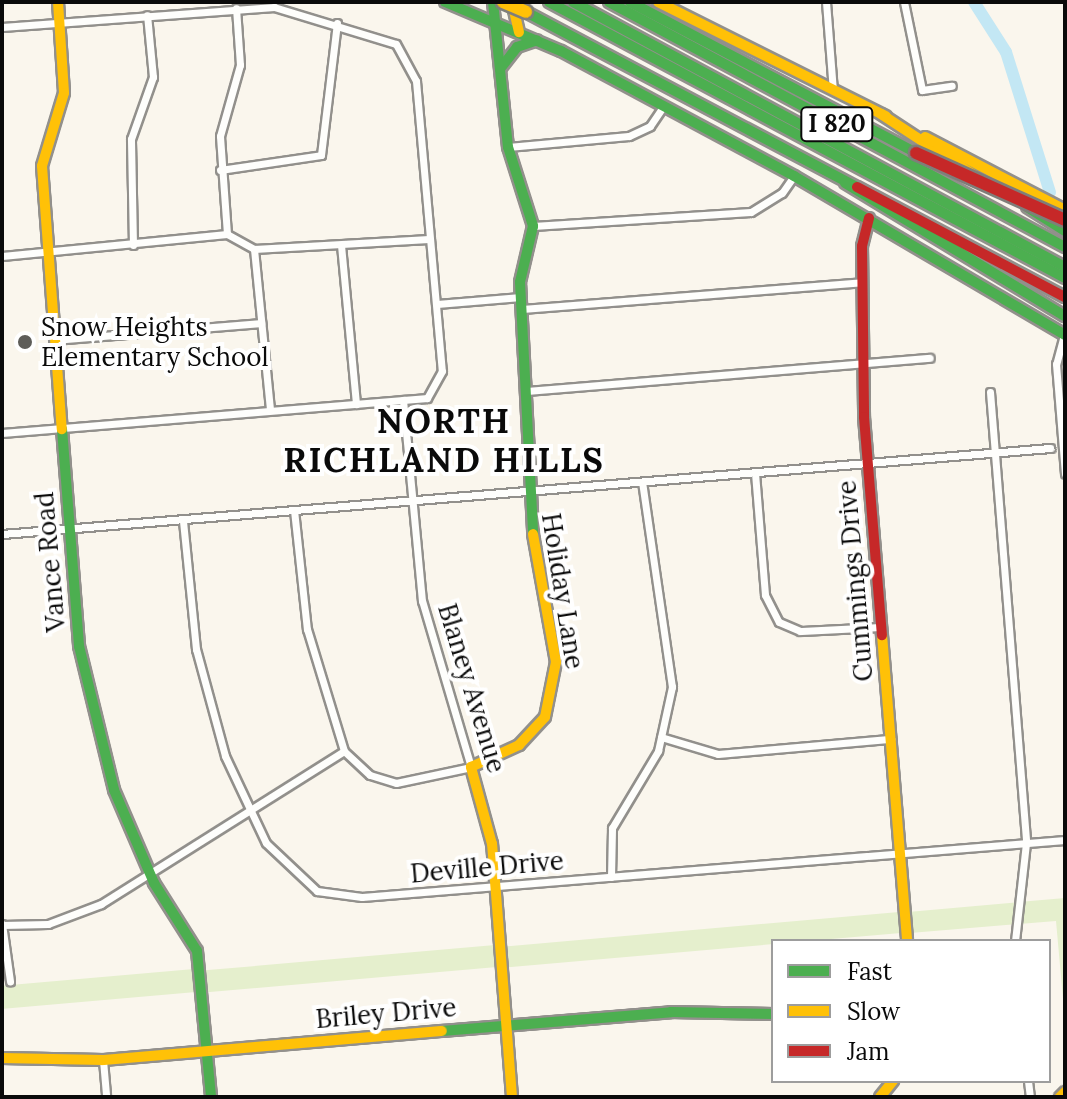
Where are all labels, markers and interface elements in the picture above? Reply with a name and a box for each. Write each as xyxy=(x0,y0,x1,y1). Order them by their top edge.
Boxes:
road number: I 820 xyxy=(799,104,875,144)
place label: Snow Heights Elementary School xyxy=(41,311,269,372)
marker: Snow Heights Elementary School xyxy=(16,333,34,351)
district label: NORTH RICHLAND HILLS xyxy=(283,400,605,480)
street label: Cummings Drive xyxy=(831,479,879,683)
street label: Vance Road xyxy=(28,491,72,633)
street label: Holiday Lane xyxy=(535,511,591,671)
street label: Blaney Avenue xyxy=(432,600,512,776)
street label: Deville Drive xyxy=(409,845,565,889)
legend xyxy=(771,939,1051,1083)
text: Fast xyxy=(847,956,892,987)
street label: Briley Drive xyxy=(314,991,458,1035)
text: Slow xyxy=(847,996,900,1027)
text: Jam xyxy=(847,1036,889,1067)

